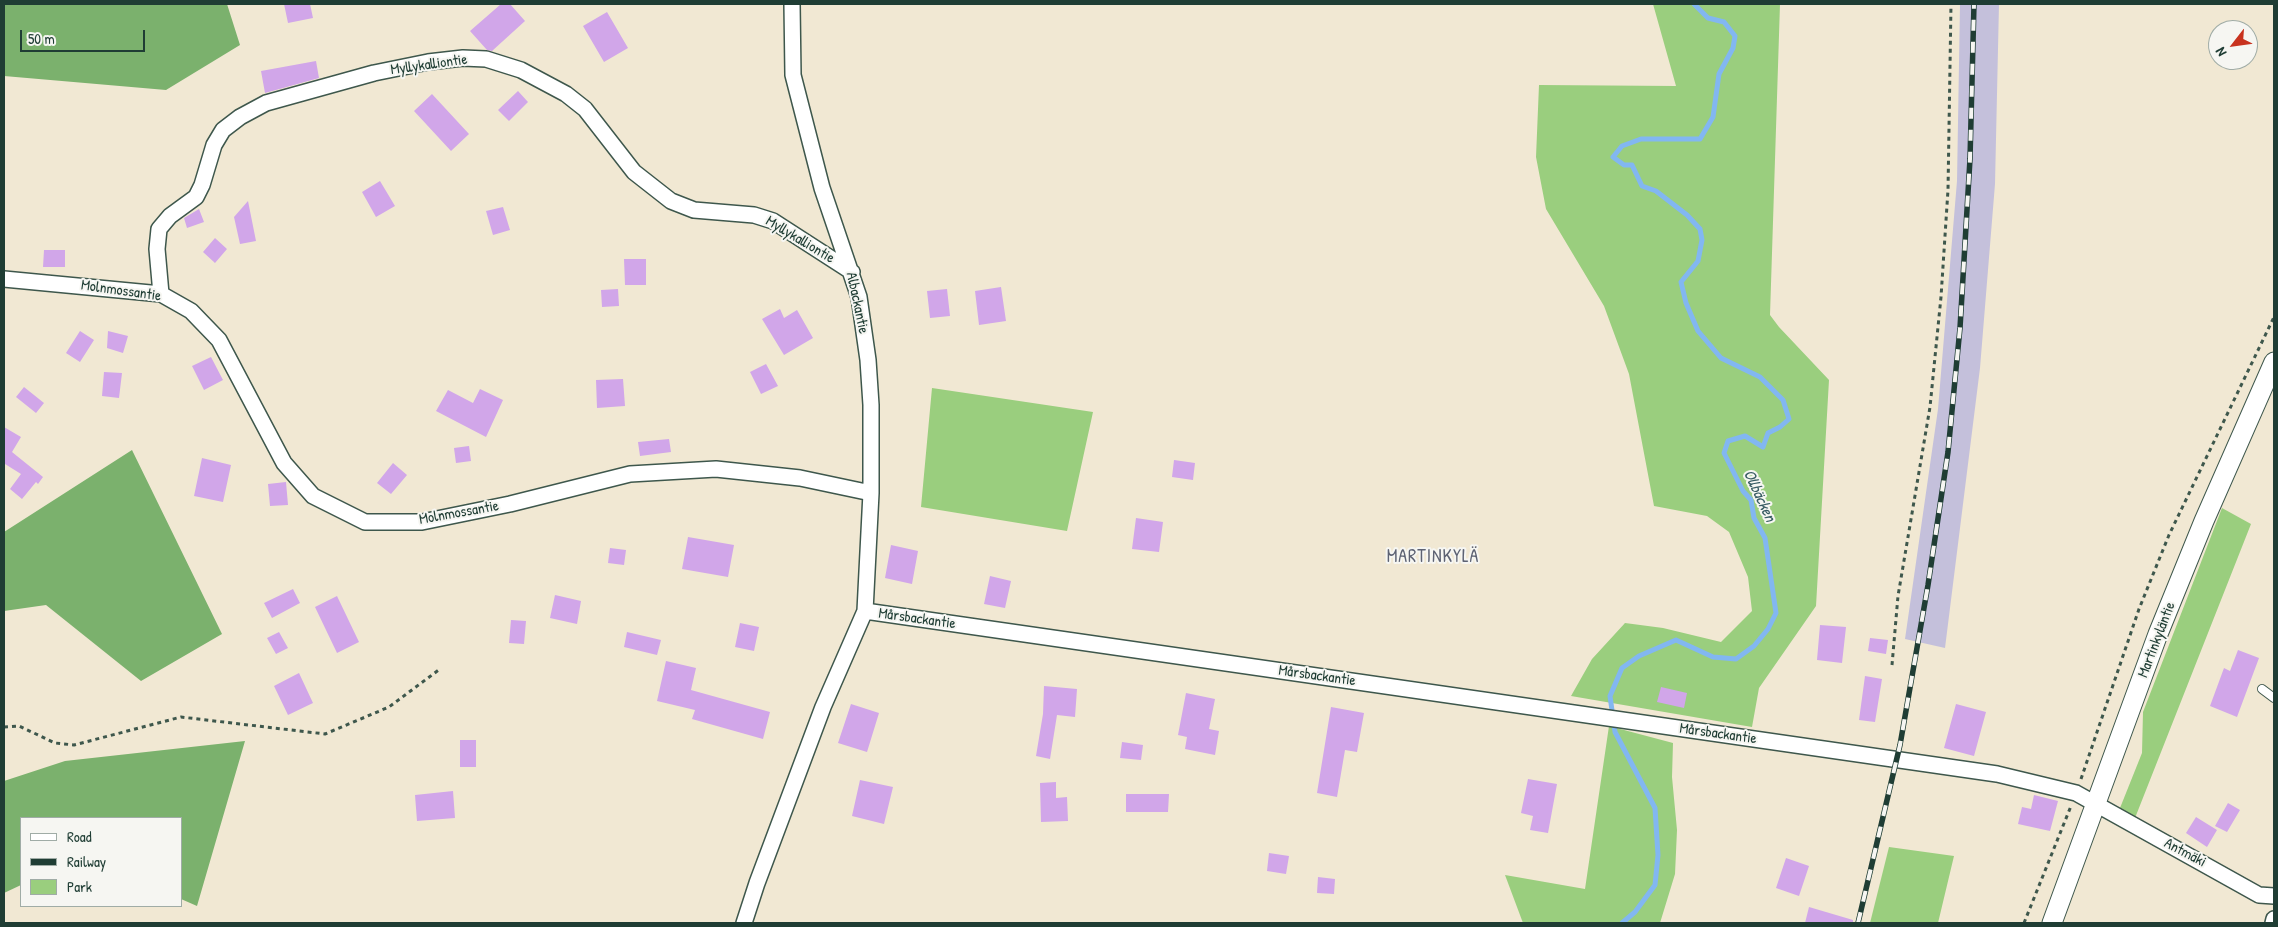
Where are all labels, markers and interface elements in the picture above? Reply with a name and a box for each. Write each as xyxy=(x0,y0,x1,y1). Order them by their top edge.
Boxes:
scale bar xyxy=(22,20,148,52)
north arrow xyxy=(2208,20,2258,70)
text: 50 m xyxy=(28,28,55,49)
text: N xyxy=(2210,44,2231,60)
street label: Myllykalliontie xyxy=(389,51,469,79)
street label: Myllykalliontie xyxy=(762,212,838,268)
street label: Albackantie xyxy=(842,271,872,335)
street label: Molnmossantie xyxy=(80,276,162,306)
water label: Ollbäcken xyxy=(1739,467,1779,525)
street label: Molnmossantie xyxy=(418,497,500,529)
district label: MARTINKYLÄ xyxy=(1385,546,1481,568)
street label: Martinkyläntie xyxy=(2134,600,2180,680)
street label: Mårsbackantie xyxy=(877,605,957,633)
street label: Mårsbackantie xyxy=(1277,662,1357,690)
street label: Mårsbackantie xyxy=(1678,720,1758,748)
legend xyxy=(20,817,182,907)
text: Road xyxy=(67,826,92,847)
street label: Antmäki xyxy=(2161,835,2209,871)
text: Railway xyxy=(67,851,106,872)
text: Park xyxy=(67,876,92,897)

